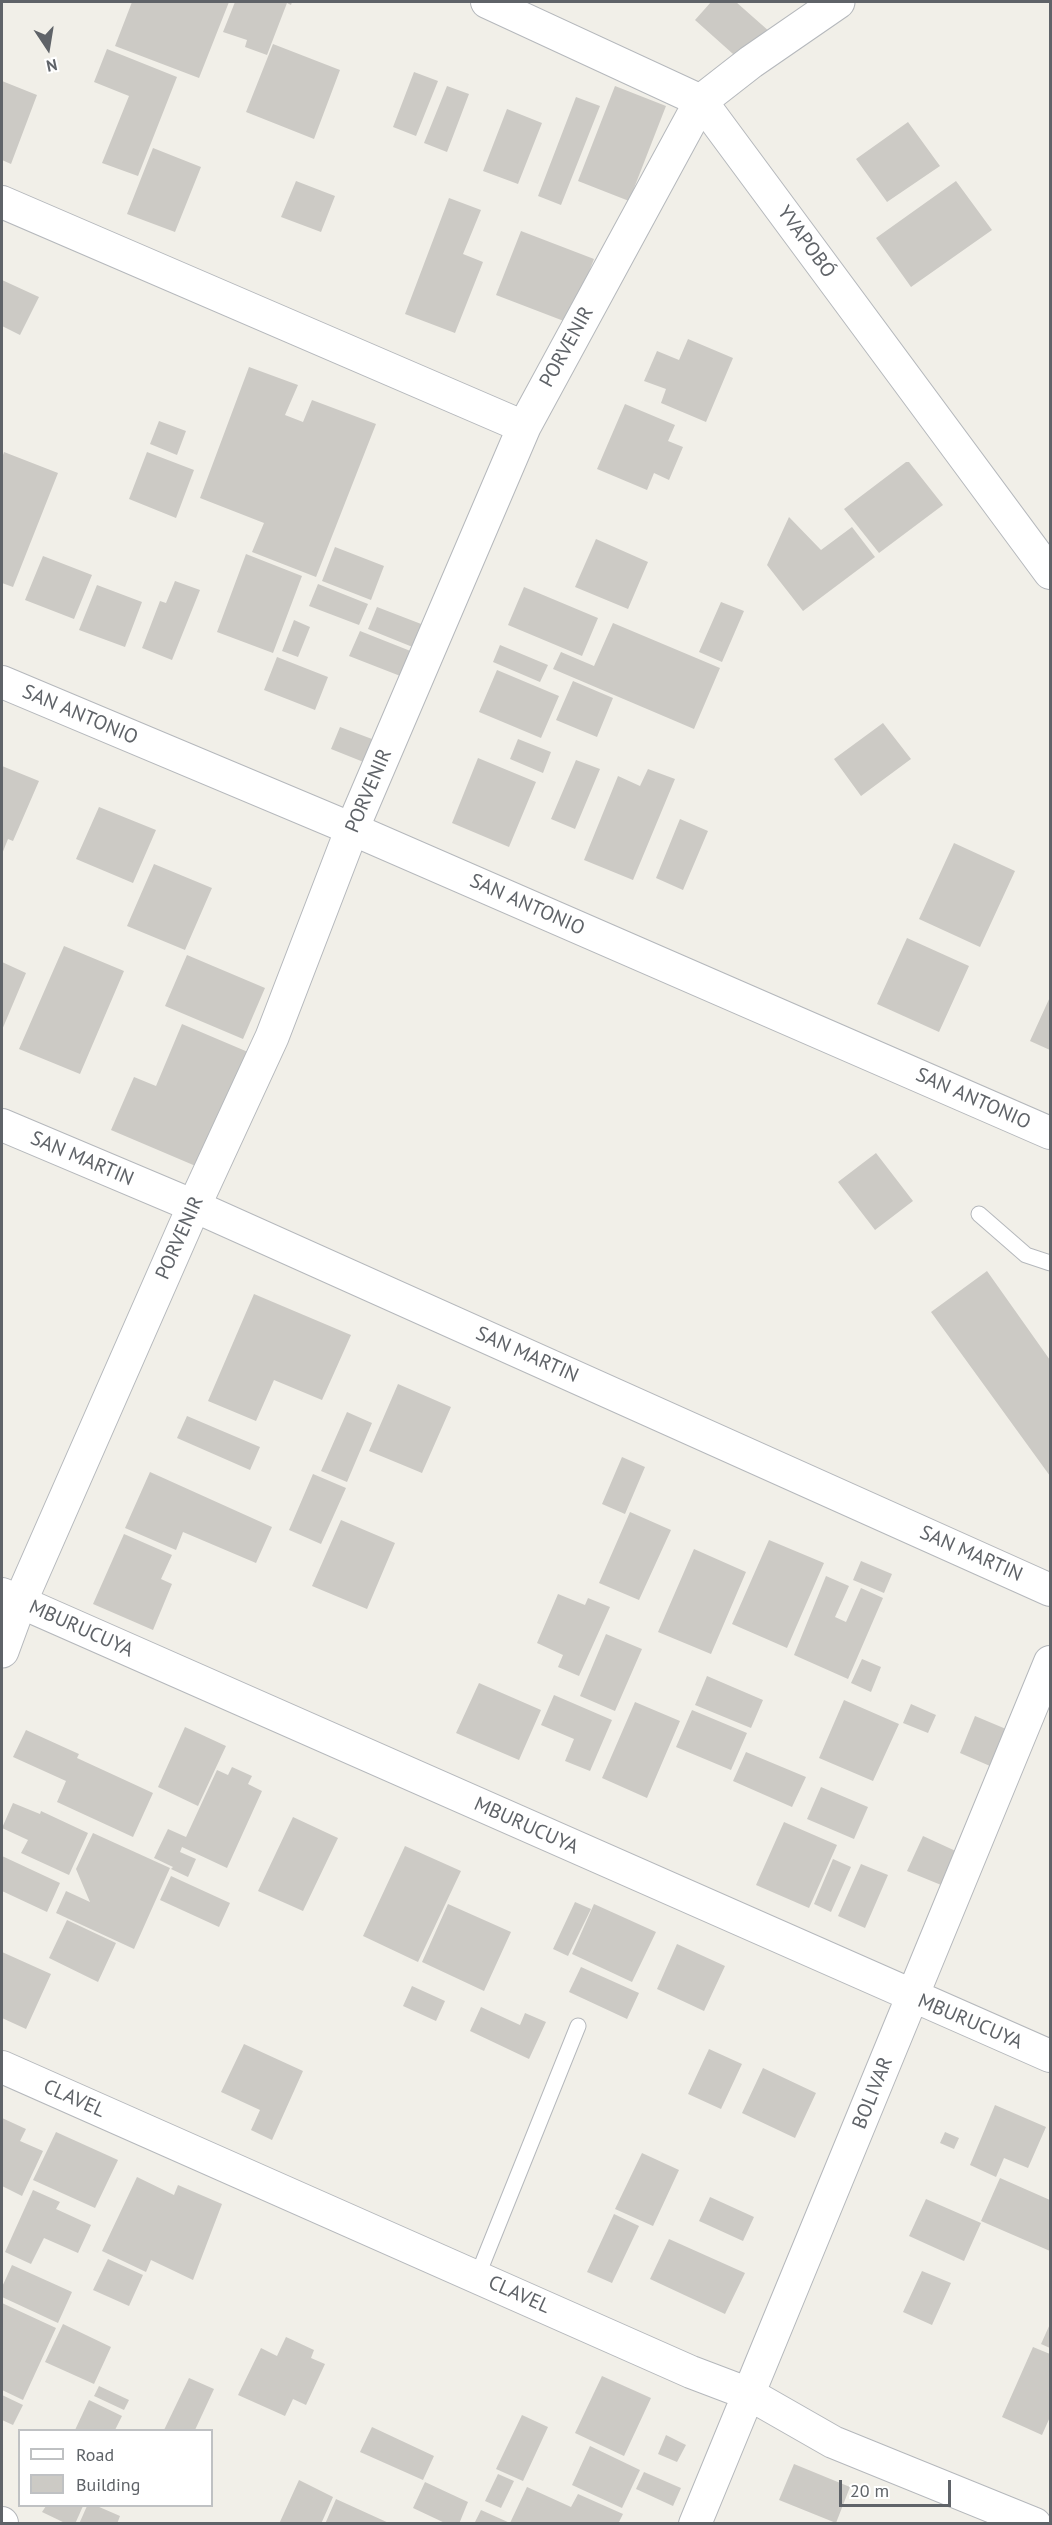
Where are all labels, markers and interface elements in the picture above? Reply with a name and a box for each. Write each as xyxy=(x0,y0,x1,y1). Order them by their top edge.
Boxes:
north arrow xyxy=(18,18,78,78)
text: N xyxy=(45,55,59,76)
street label: YVAPOBÓ xyxy=(772,201,840,283)
street label: PORVENIR xyxy=(535,302,599,392)
street label: SAN ANTONIO xyxy=(19,680,141,750)
street label: PORVENIR xyxy=(341,745,397,837)
street label: SAN ANTONIO xyxy=(466,869,588,941)
street label: SAN ANTONIO xyxy=(912,1063,1034,1135)
street label: SAN MARTIN xyxy=(27,1127,137,1191)
street label: PORVENIR xyxy=(151,1193,209,1283)
street label: SAN MARTIN xyxy=(472,1322,582,1388)
street label: SAN MARTIN xyxy=(916,1521,1026,1587)
street label: MBURUCUYA xyxy=(25,1595,137,1663)
street label: MBURUCUYA xyxy=(470,1792,582,1860)
street label: MBURUCUYA xyxy=(914,1989,1026,2055)
street label: BOLIVAR xyxy=(848,2053,898,2133)
street label: CLAVEL xyxy=(39,2075,109,2123)
street label: CLAVEL xyxy=(484,2271,554,2319)
legend xyxy=(18,2429,213,2507)
text: Road xyxy=(76,2443,114,2466)
scale bar xyxy=(842,2468,954,2506)
text: Building xyxy=(76,2473,140,2496)
text: 20 m xyxy=(850,2479,889,2502)

